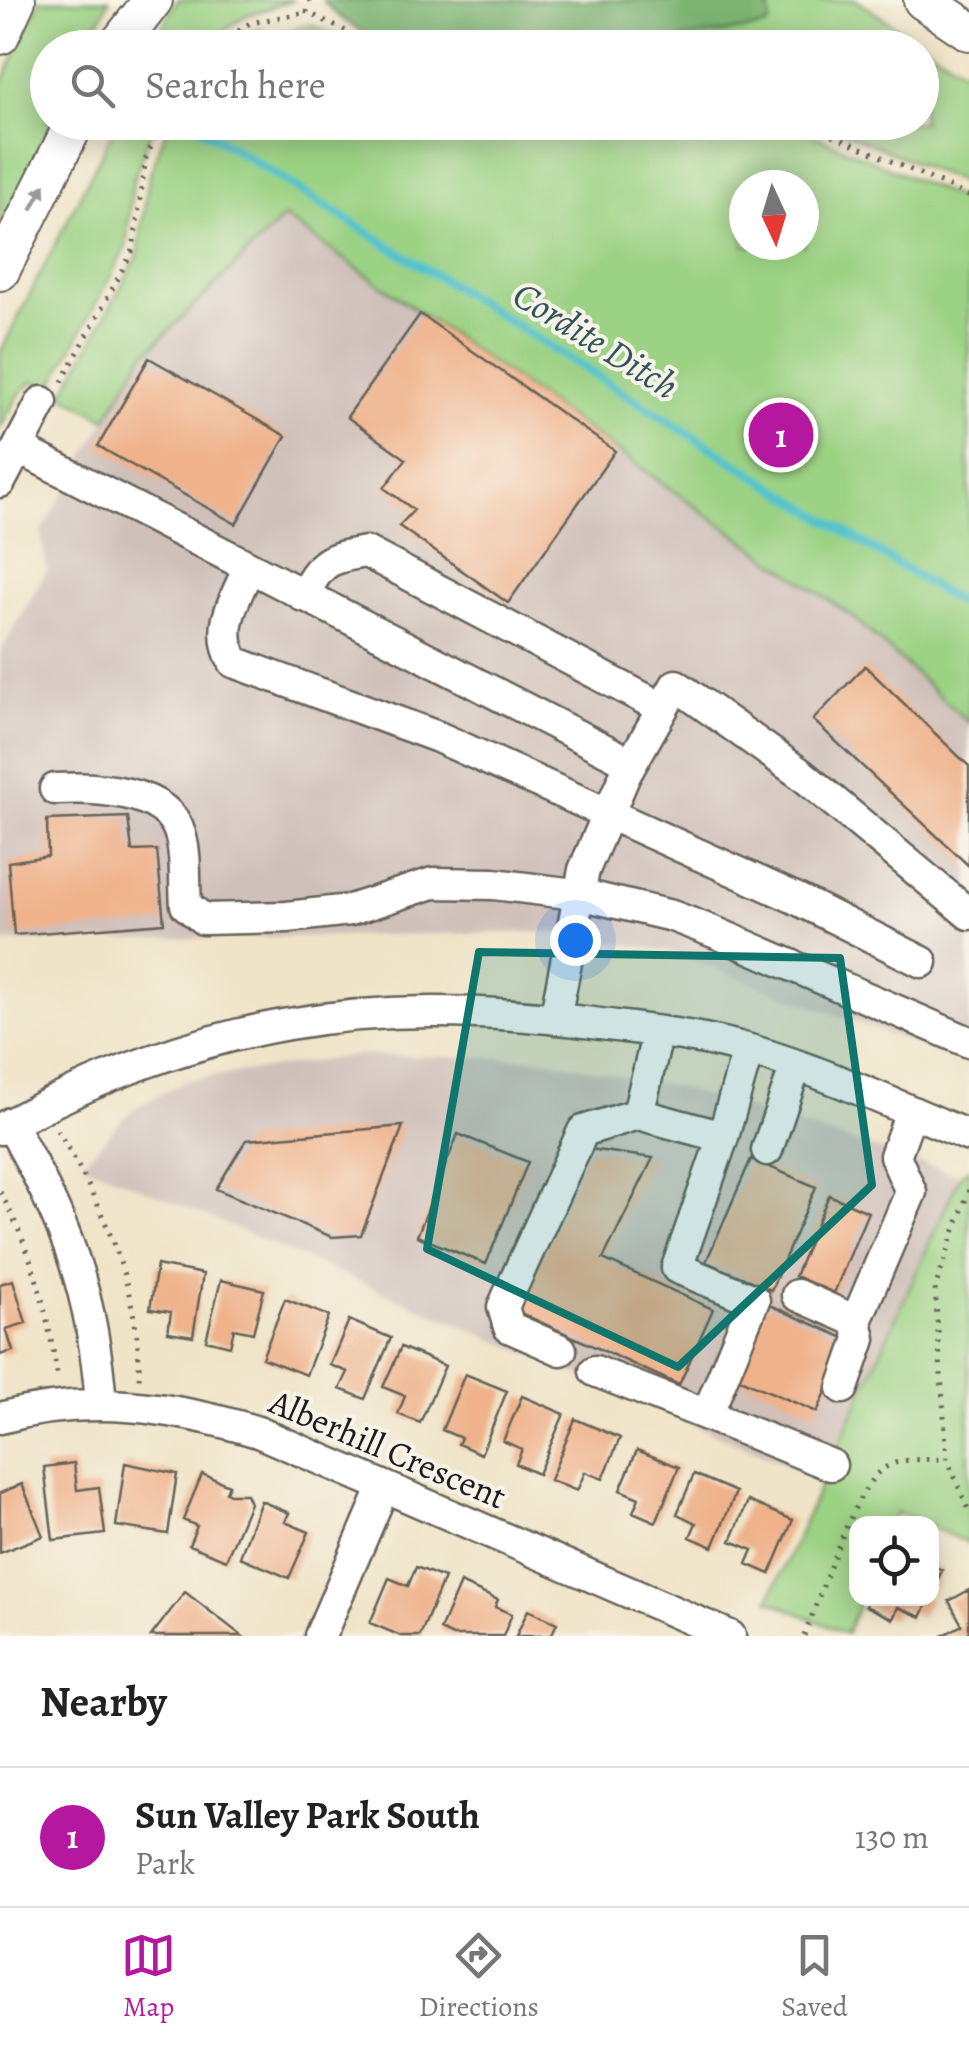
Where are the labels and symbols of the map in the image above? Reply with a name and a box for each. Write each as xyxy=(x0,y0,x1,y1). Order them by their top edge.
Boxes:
north arrow xyxy=(729,170,819,260)
one-way arrow xyxy=(29,182,46,211)
water label: Cordite Ditch xyxy=(503,269,689,411)
pin: 1 xyxy=(748,398,814,472)
your location xyxy=(550,915,601,966)
street label: Alberhill Crescent xyxy=(262,1377,514,1520)

